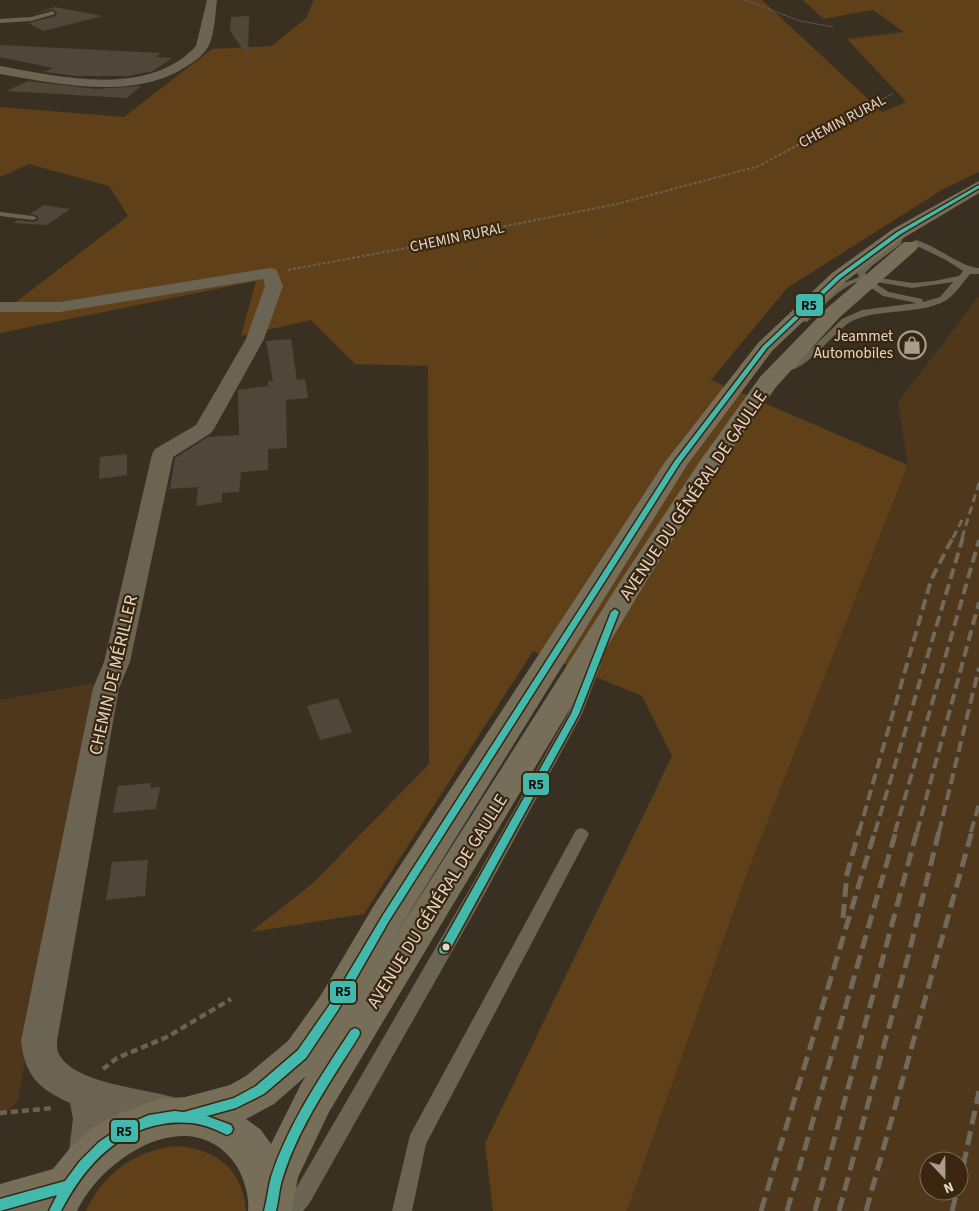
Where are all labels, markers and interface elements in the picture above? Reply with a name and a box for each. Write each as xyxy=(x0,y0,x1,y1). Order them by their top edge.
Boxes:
street label: CHEMIN RURAL xyxy=(795,90,890,153)
street label: CHEMIN RURAL xyxy=(408,217,506,258)
line badge: R5 xyxy=(795,293,824,317)
text: R5 xyxy=(801,296,817,316)
place label: Jeammet Automobiles xyxy=(814,326,893,364)
shop icon: Jeammet Automobiles xyxy=(897,330,927,360)
street label: AVENUE DU GÉNÉRAL DE GAULLE xyxy=(614,385,773,605)
street label: CHEMIN DE MÉRILLER xyxy=(83,593,144,758)
line badge: R5 xyxy=(522,772,550,796)
text: R5 xyxy=(528,775,544,795)
street label: AVENUE DU GÉNÉRAL DE GAULLE xyxy=(361,789,514,1013)
unlabelled marker xyxy=(441,942,451,952)
line badge: R5 xyxy=(329,980,357,1004)
text: R5 xyxy=(335,982,351,1002)
line badge: R5 xyxy=(110,1119,139,1143)
text: R5 xyxy=(116,1122,132,1142)
north arrow xyxy=(919,1151,969,1201)
text: N xyxy=(940,1176,957,1198)

